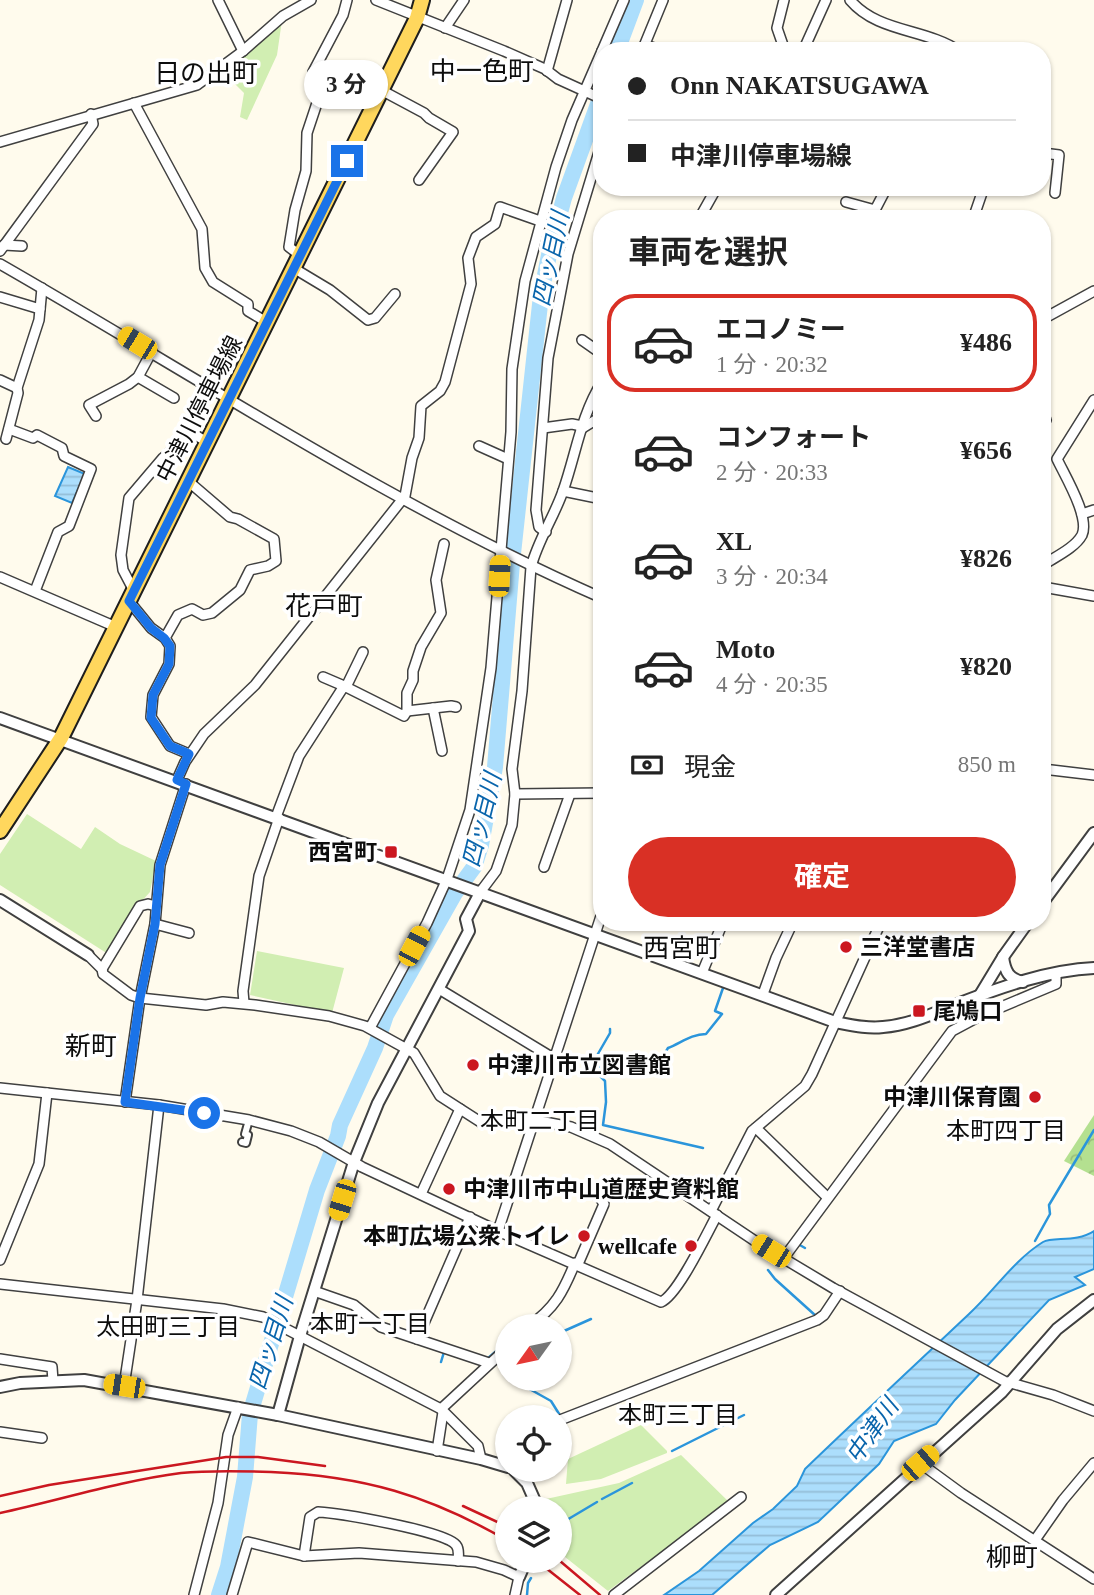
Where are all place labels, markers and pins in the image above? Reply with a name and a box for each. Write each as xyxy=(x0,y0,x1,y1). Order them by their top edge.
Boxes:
place label: 西宮町 xyxy=(308,840,377,865)
marker: 西宮町 xyxy=(383,844,399,860)
place label: 三洋堂書店 xyxy=(860,935,975,960)
marker: 三洋堂書店 xyxy=(838,939,854,955)
place label: 尾鳩口 xyxy=(933,999,1002,1024)
marker: 尾鳩口 xyxy=(911,1003,927,1019)
place label: 中津川市立図書館 xyxy=(487,1053,671,1078)
marker: 中津川市立図書館 xyxy=(465,1057,481,1073)
place label: 中津川保育園 xyxy=(883,1085,1021,1110)
marker: 中津川保育園 xyxy=(1027,1089,1043,1105)
place label: 中津川市中山道歴史資料館 xyxy=(463,1177,739,1202)
marker: 中津川市中山道歴史資料館 xyxy=(441,1181,457,1197)
place label: 本町広場公衆トイレ xyxy=(363,1224,570,1249)
marker: 本町広場公衆トイレ xyxy=(576,1228,592,1244)
place label: wellcafe xyxy=(598,1234,677,1259)
marker: wellcafe xyxy=(683,1238,699,1254)

